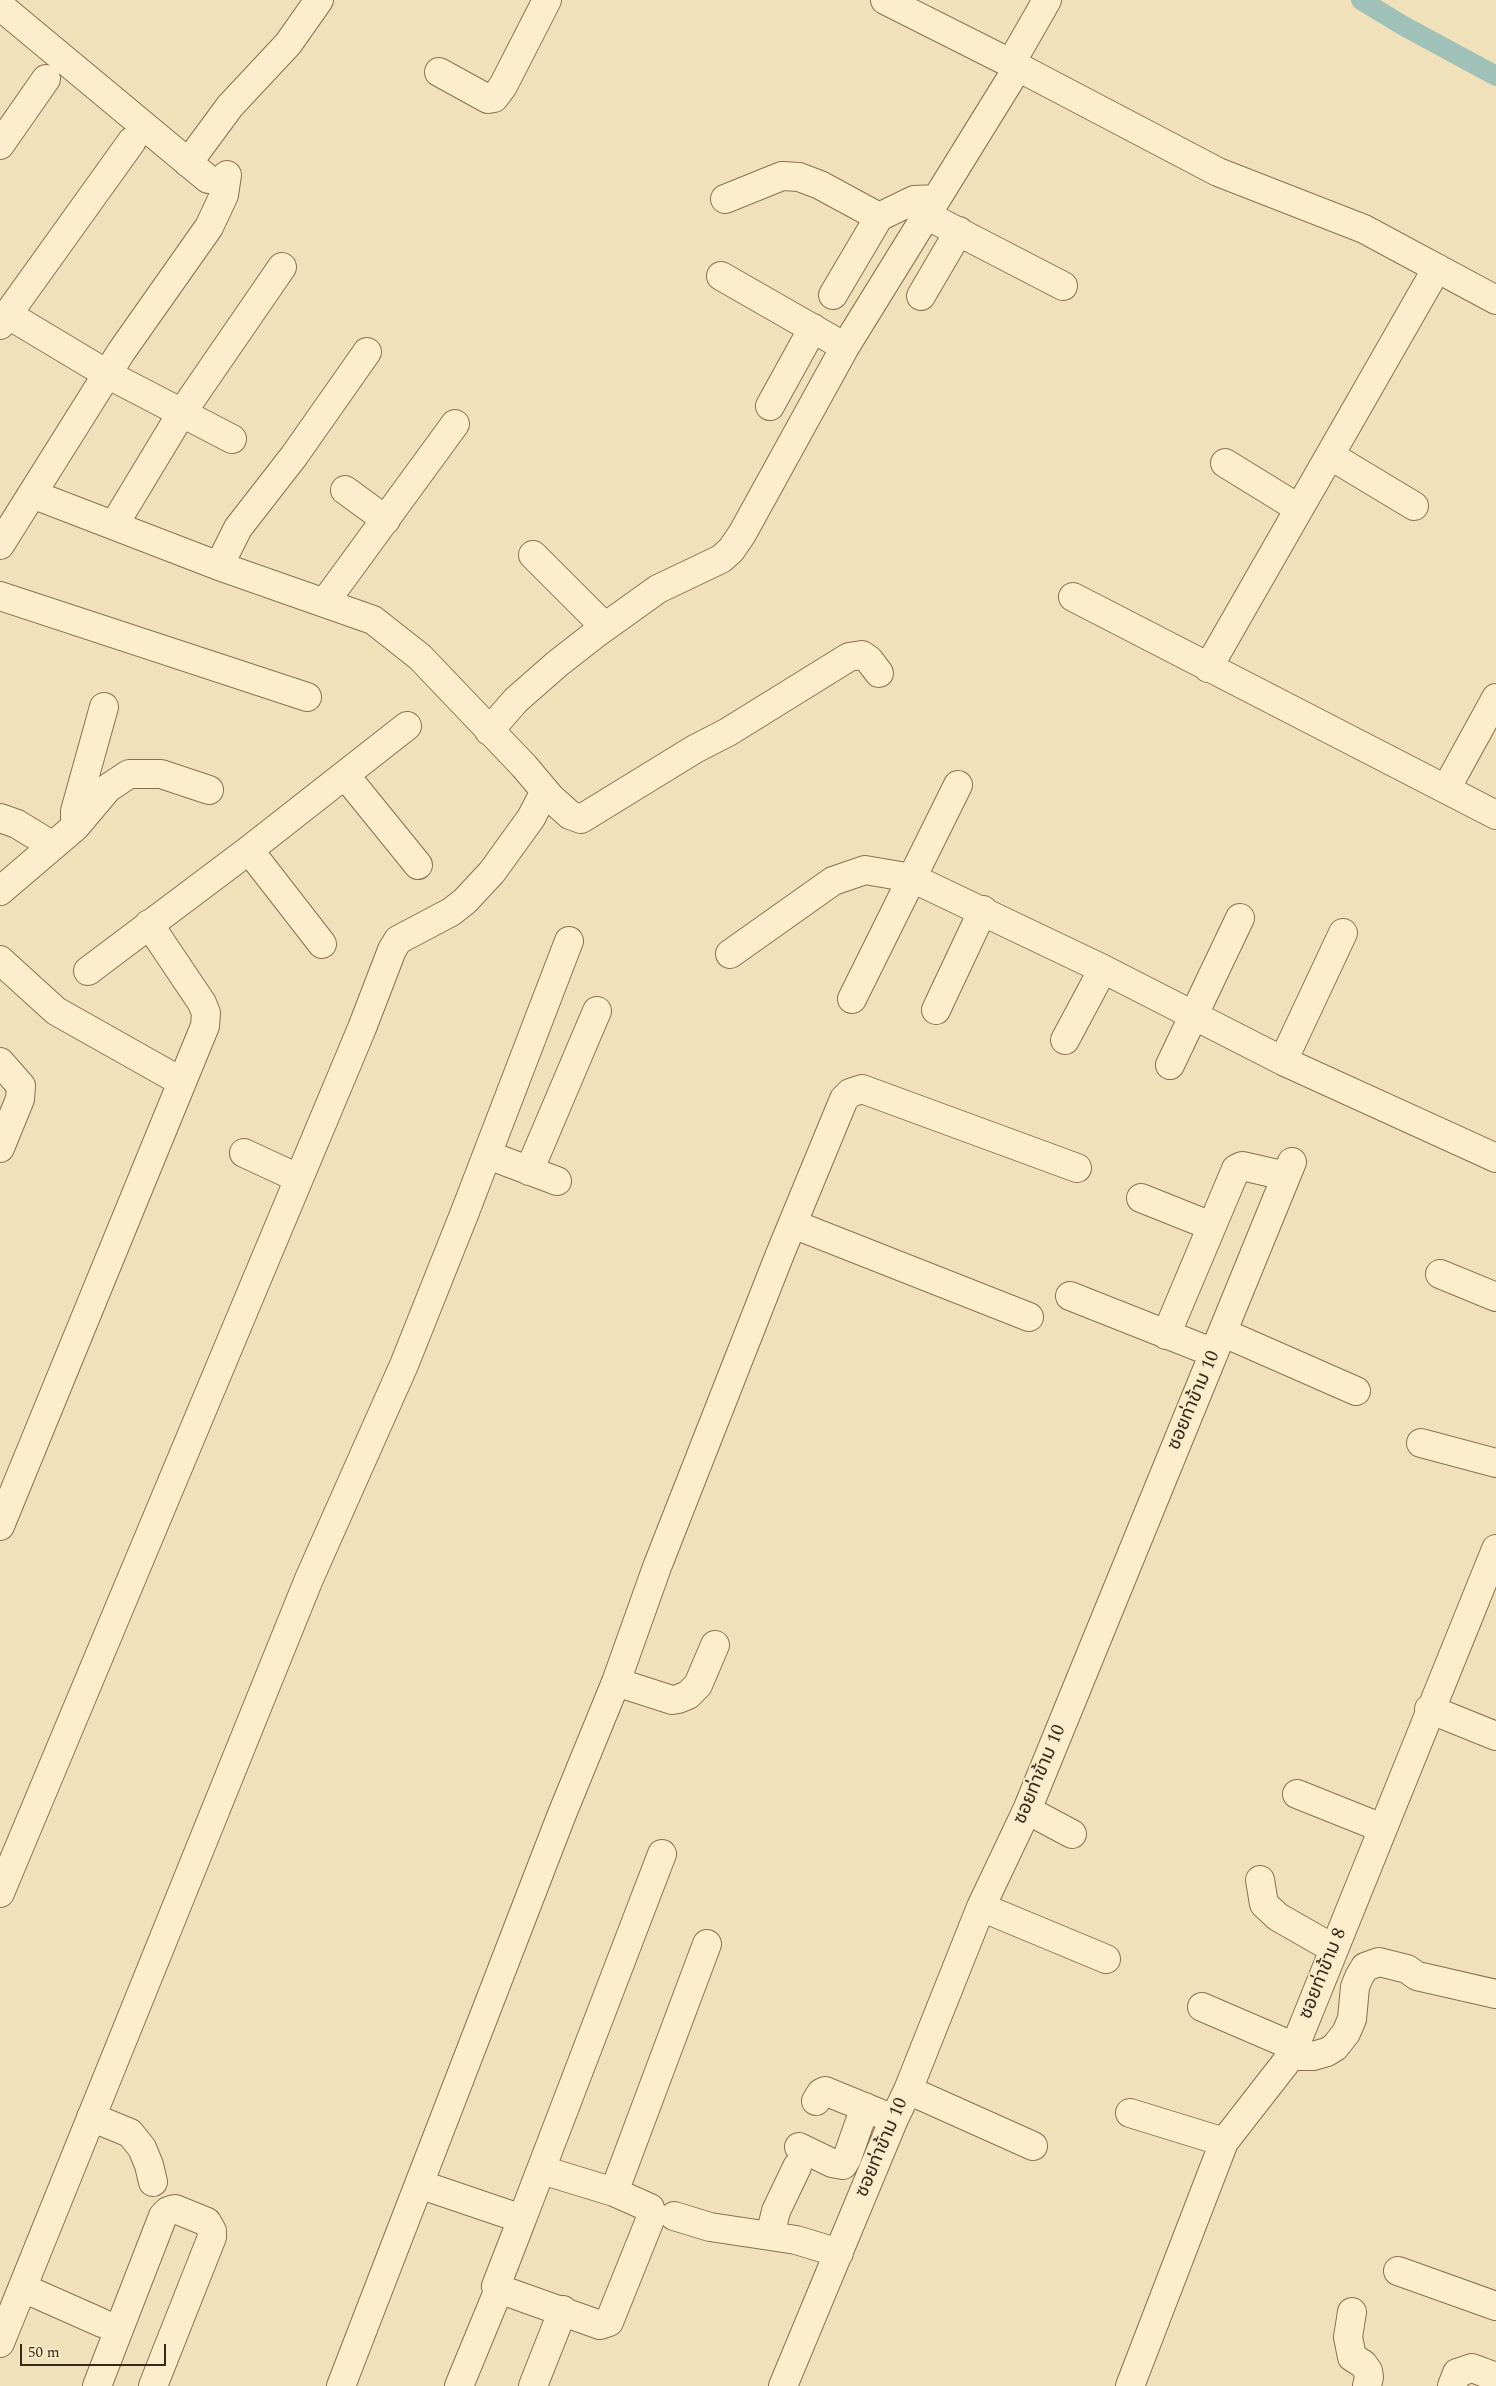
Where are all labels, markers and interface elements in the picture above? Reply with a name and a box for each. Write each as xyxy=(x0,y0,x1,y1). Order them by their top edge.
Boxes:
street label: ซอยท่าข้าม 10 xyxy=(1164,1348,1226,1454)
street label: ซอยท่าข้าม 10 xyxy=(1010,1722,1072,1828)
street label: ซอยท่าข้าม 8 xyxy=(1295,1925,1353,2023)
street label: ซอยท่าข้าม 10 xyxy=(852,2095,914,2201)
scale bar xyxy=(22,2334,169,2366)
text: 50 m xyxy=(28,2341,60,2364)

